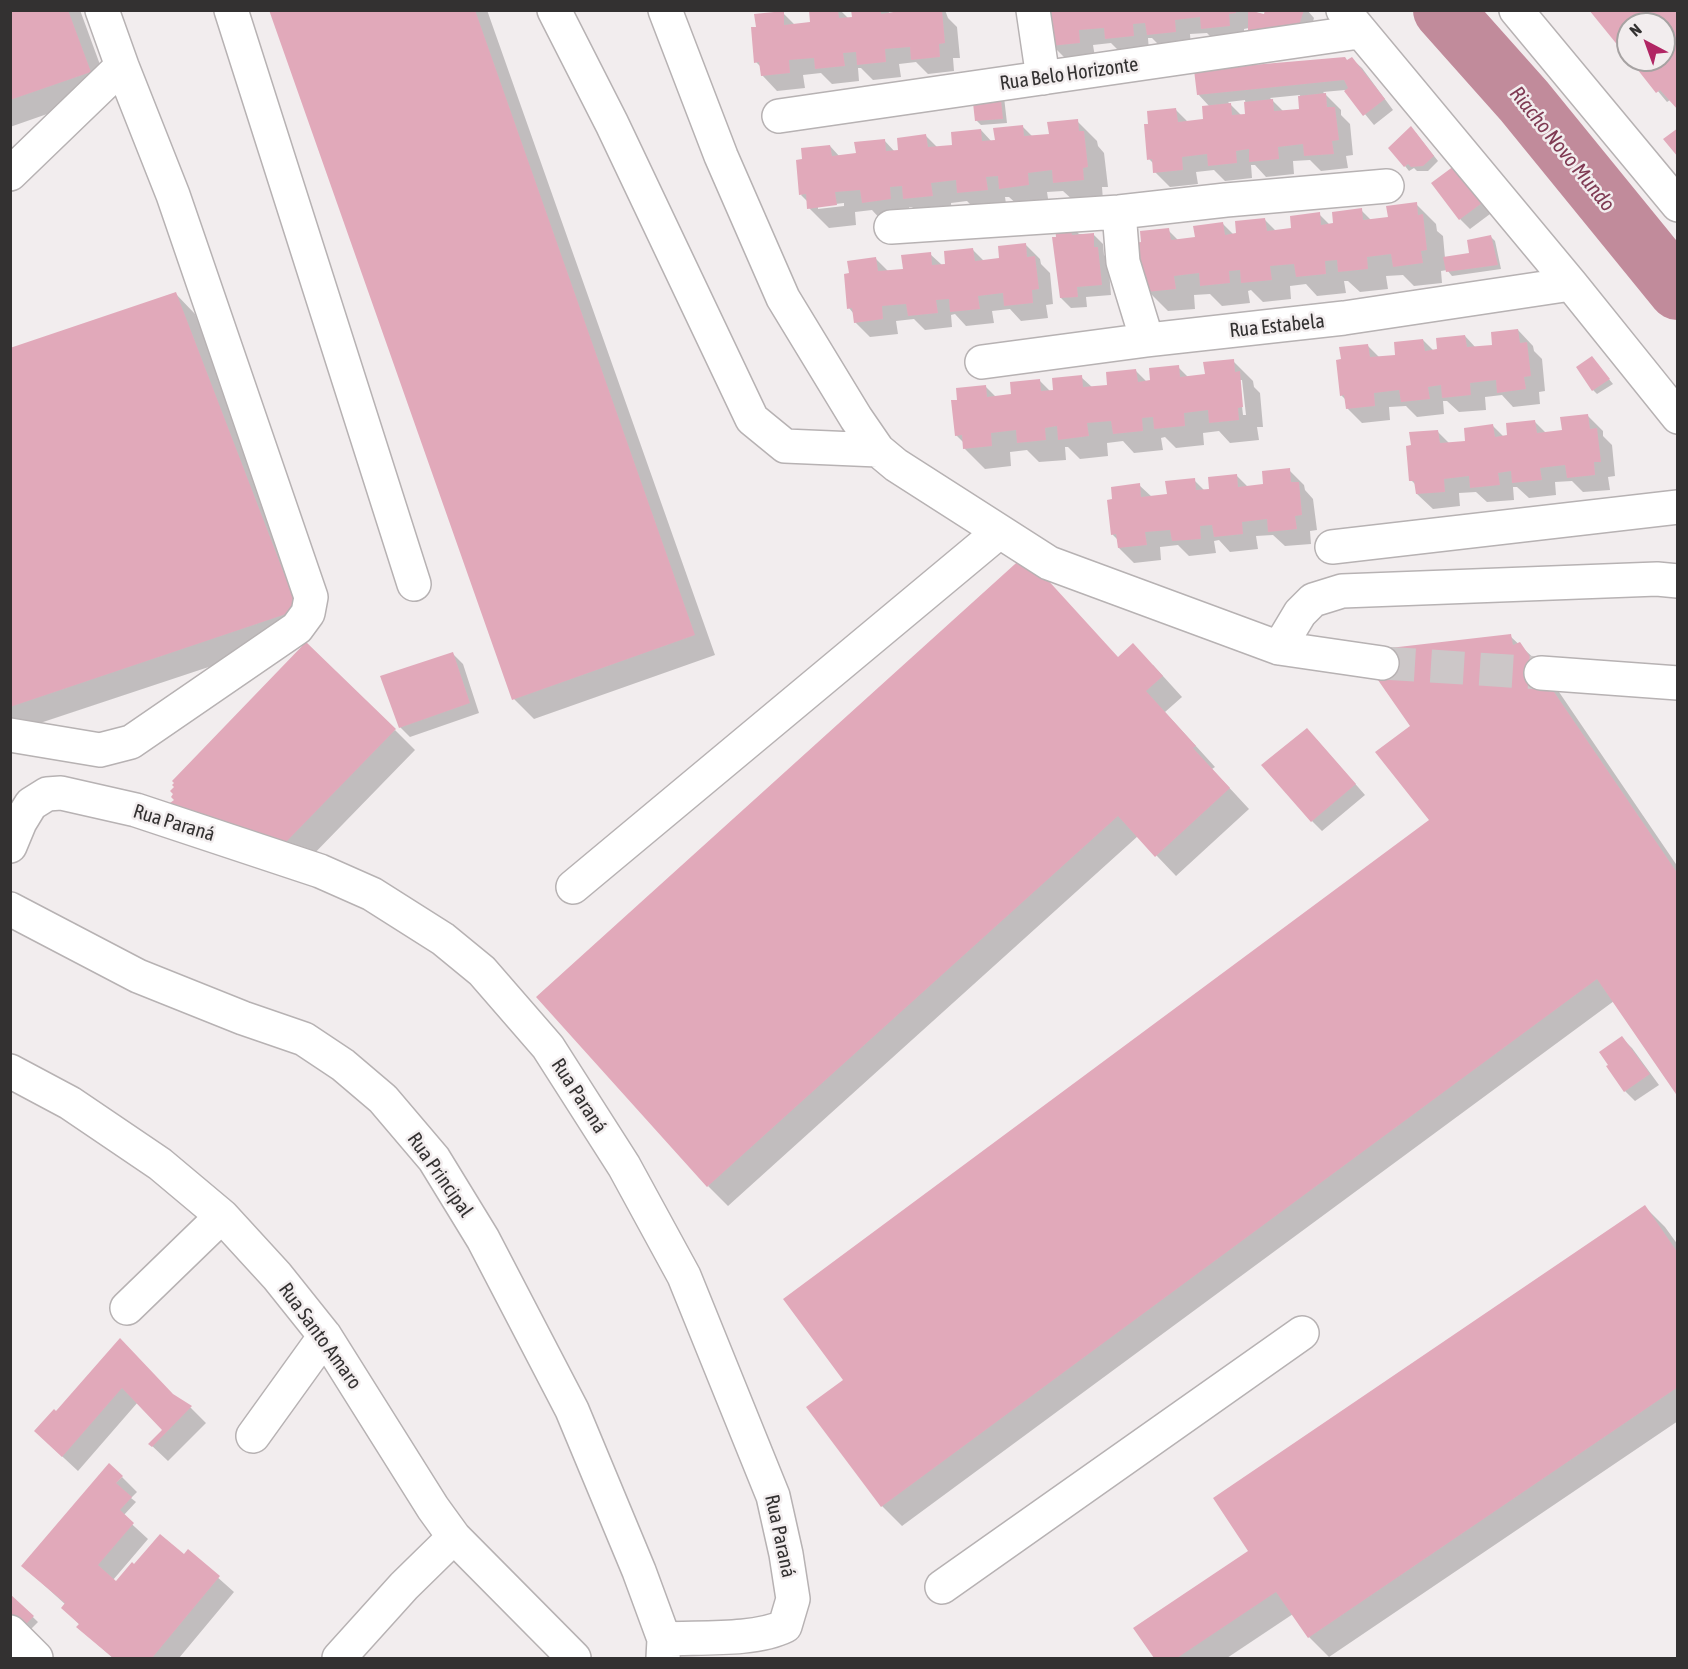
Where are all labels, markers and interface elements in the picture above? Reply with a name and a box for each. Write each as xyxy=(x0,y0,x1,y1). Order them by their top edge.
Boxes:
north arrow xyxy=(1616,12,1676,72)
text: N xyxy=(1626,20,1645,40)
street label: Rua Belo Horizonte xyxy=(998,52,1140,96)
water label: Riacho Novo Mundo xyxy=(1504,82,1620,216)
street label: Rua Estabela xyxy=(1228,309,1326,343)
street label: Rua Paraná xyxy=(130,799,218,847)
street label: Rua Paraná xyxy=(546,1054,612,1138)
street label: Rua Principal xyxy=(402,1128,478,1222)
street label: Rua Santo Amaro xyxy=(273,1278,367,1394)
street label: Rua Paraná xyxy=(760,1492,800,1580)

